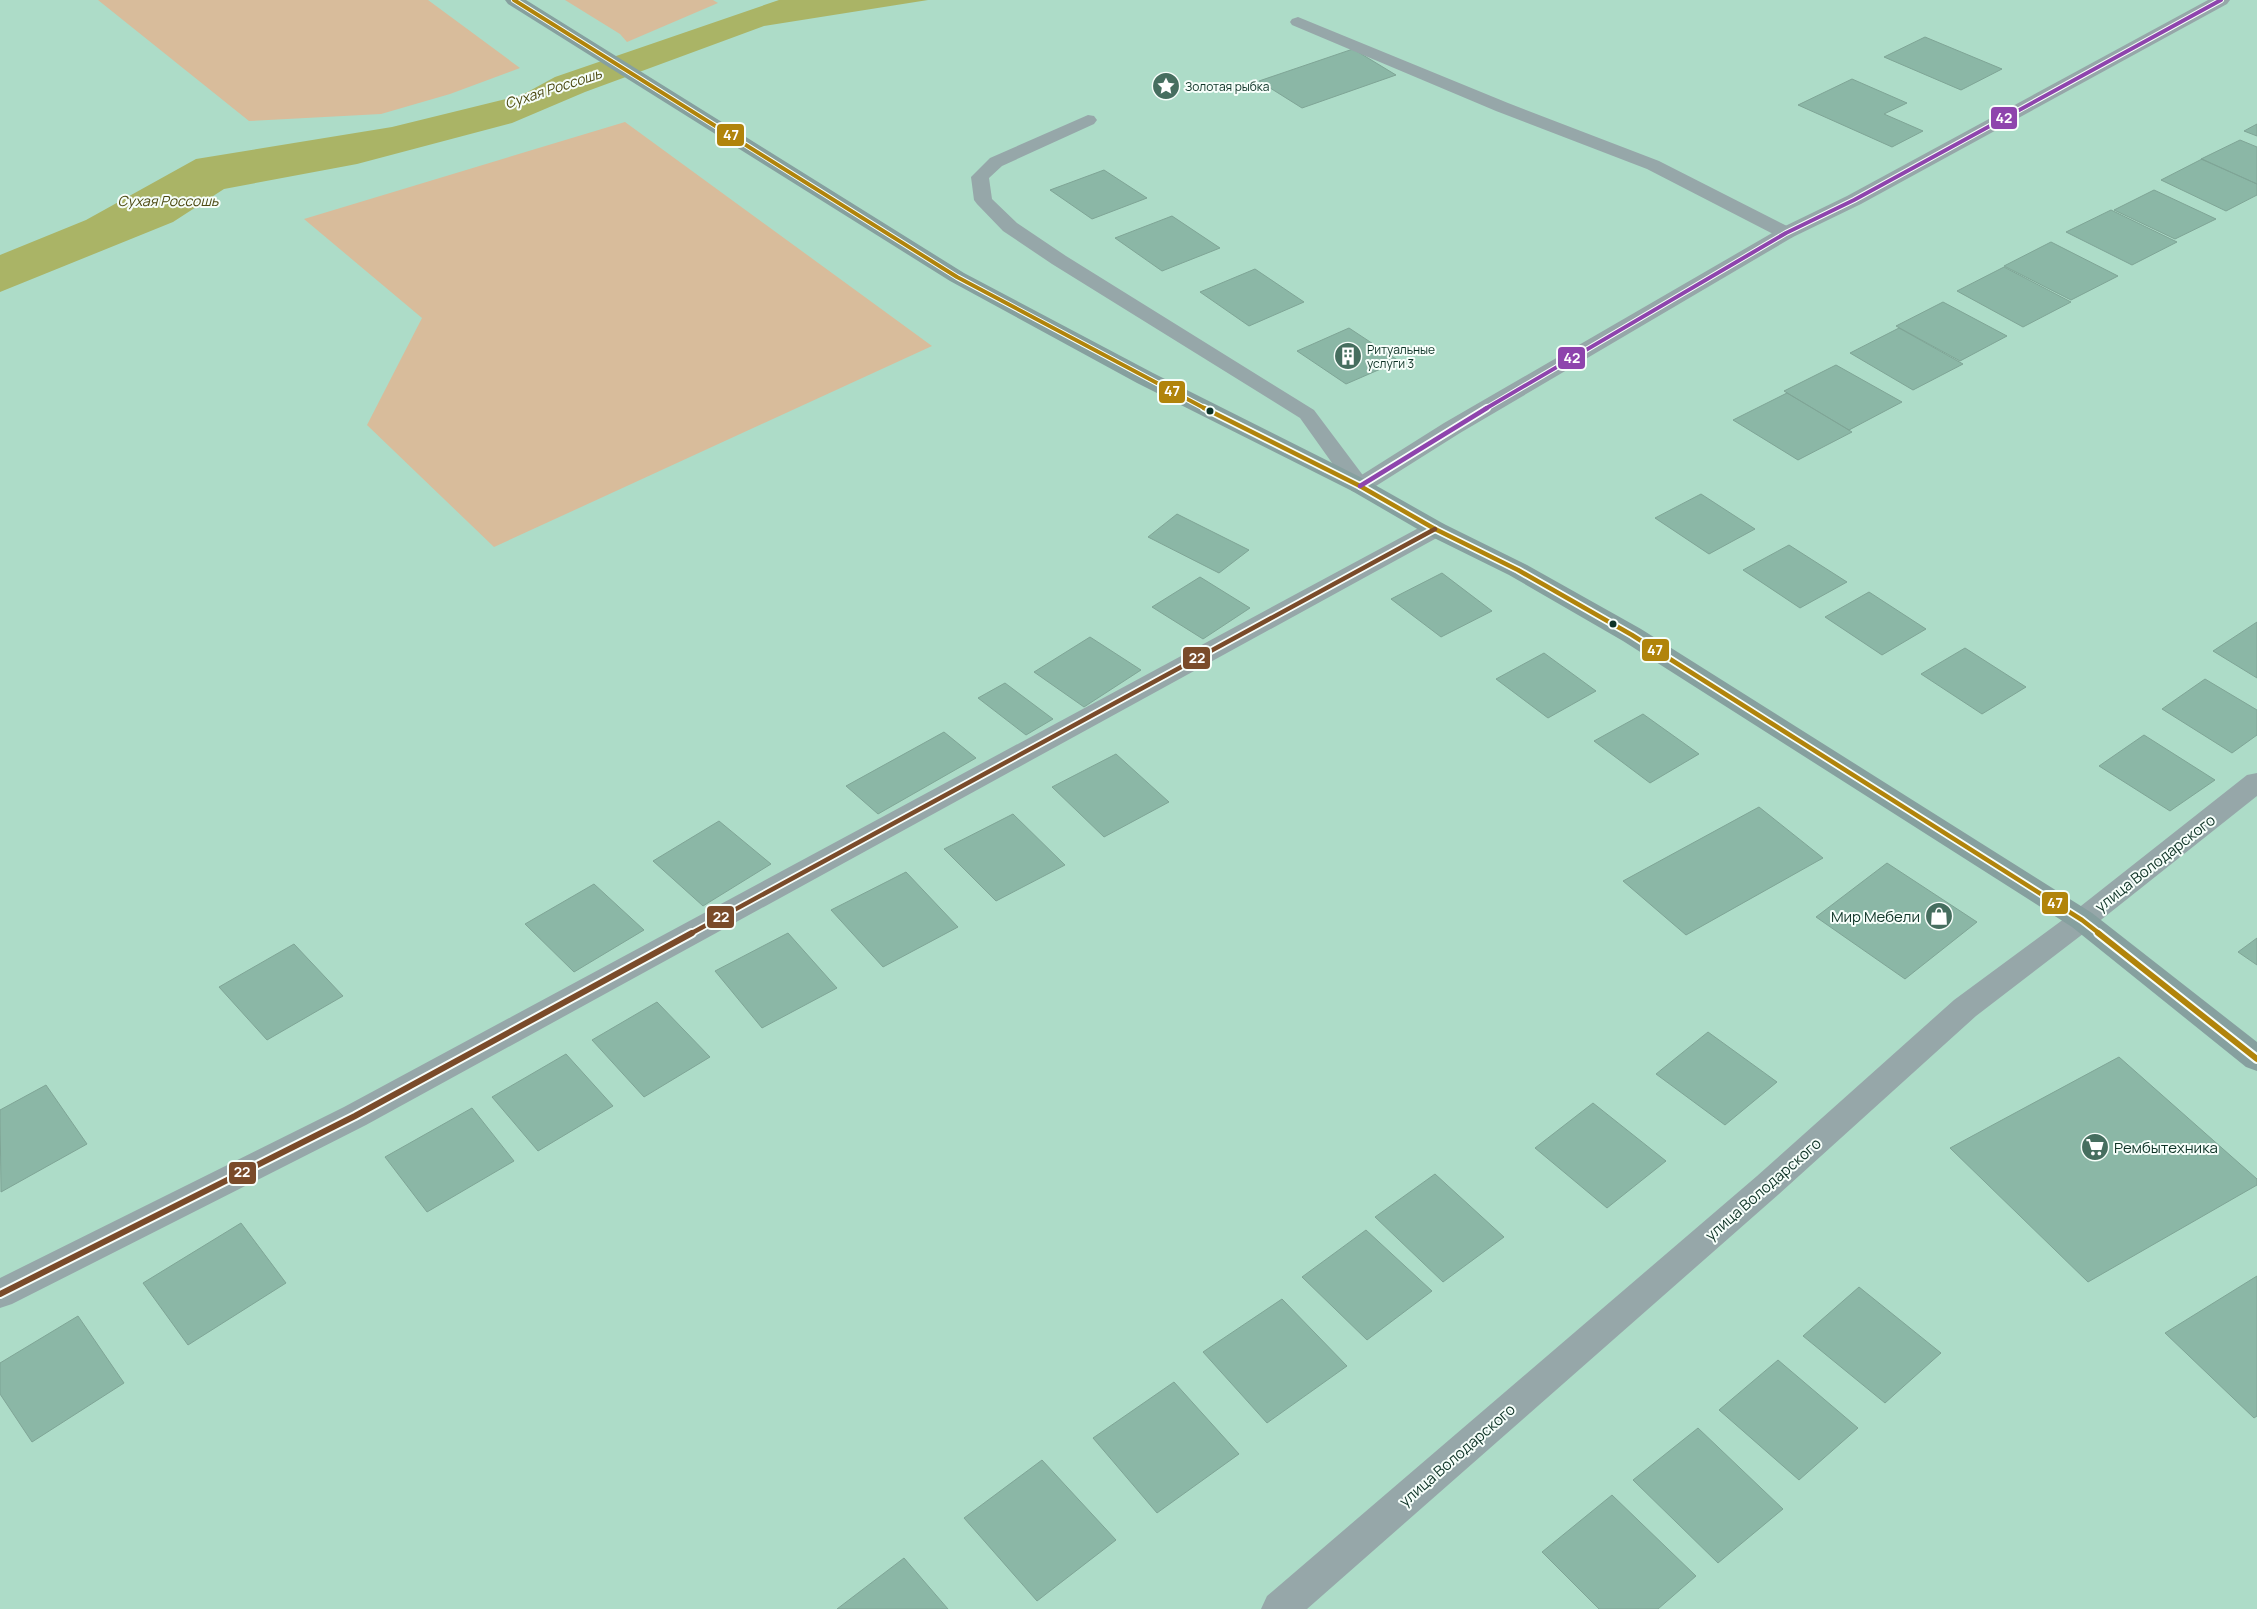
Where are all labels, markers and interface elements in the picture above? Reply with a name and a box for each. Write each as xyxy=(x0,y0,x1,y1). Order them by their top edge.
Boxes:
water label: Сухая Россошь xyxy=(502,63,604,113)
place icon: Золотая рыбка xyxy=(1151,71,1181,101)
place label: Золотая рыбка xyxy=(1185,78,1269,95)
line badge: 42 xyxy=(1990,106,2018,130)
text: 42 xyxy=(1996,108,2012,127)
line badge: 47 xyxy=(716,123,745,147)
text: 47 xyxy=(723,125,739,144)
water label: Сухая Россошь xyxy=(117,191,219,210)
building icon: Ритуальные услуги 3 xyxy=(1333,341,1363,371)
place label: Ритуальные услуги 3 xyxy=(1367,341,1435,372)
line badge: 42 xyxy=(1557,346,1586,370)
text: 42 xyxy=(1564,348,1580,367)
line badge: 47 xyxy=(1158,380,1186,404)
text: 47 xyxy=(1164,381,1180,400)
unlabelled marker xyxy=(1205,406,1215,416)
unlabelled marker xyxy=(1608,619,1618,629)
line badge: 47 xyxy=(1641,638,1670,662)
text: 47 xyxy=(1647,640,1663,659)
line badge: 22 xyxy=(1182,646,1211,670)
text: 22 xyxy=(1189,648,1205,667)
street label: улица Володарского xyxy=(2090,809,2220,917)
line badge: 47 xyxy=(2041,891,2069,915)
text: 47 xyxy=(2047,893,2063,912)
shop icon: Мир Мебели xyxy=(1924,901,1954,931)
line badge: 22 xyxy=(706,905,735,929)
place label: Мир Мебели xyxy=(1831,906,1920,927)
text: 22 xyxy=(713,907,729,926)
supermarket icon: Рембытехника xyxy=(2080,1132,2110,1162)
street label: улица Володарского xyxy=(1701,1133,1826,1245)
place label: Рембытехника xyxy=(2114,1137,2218,1158)
line badge: 22 xyxy=(228,1161,257,1185)
text: 22 xyxy=(234,1162,250,1181)
street label: улица Володарского xyxy=(1395,1399,1520,1511)

